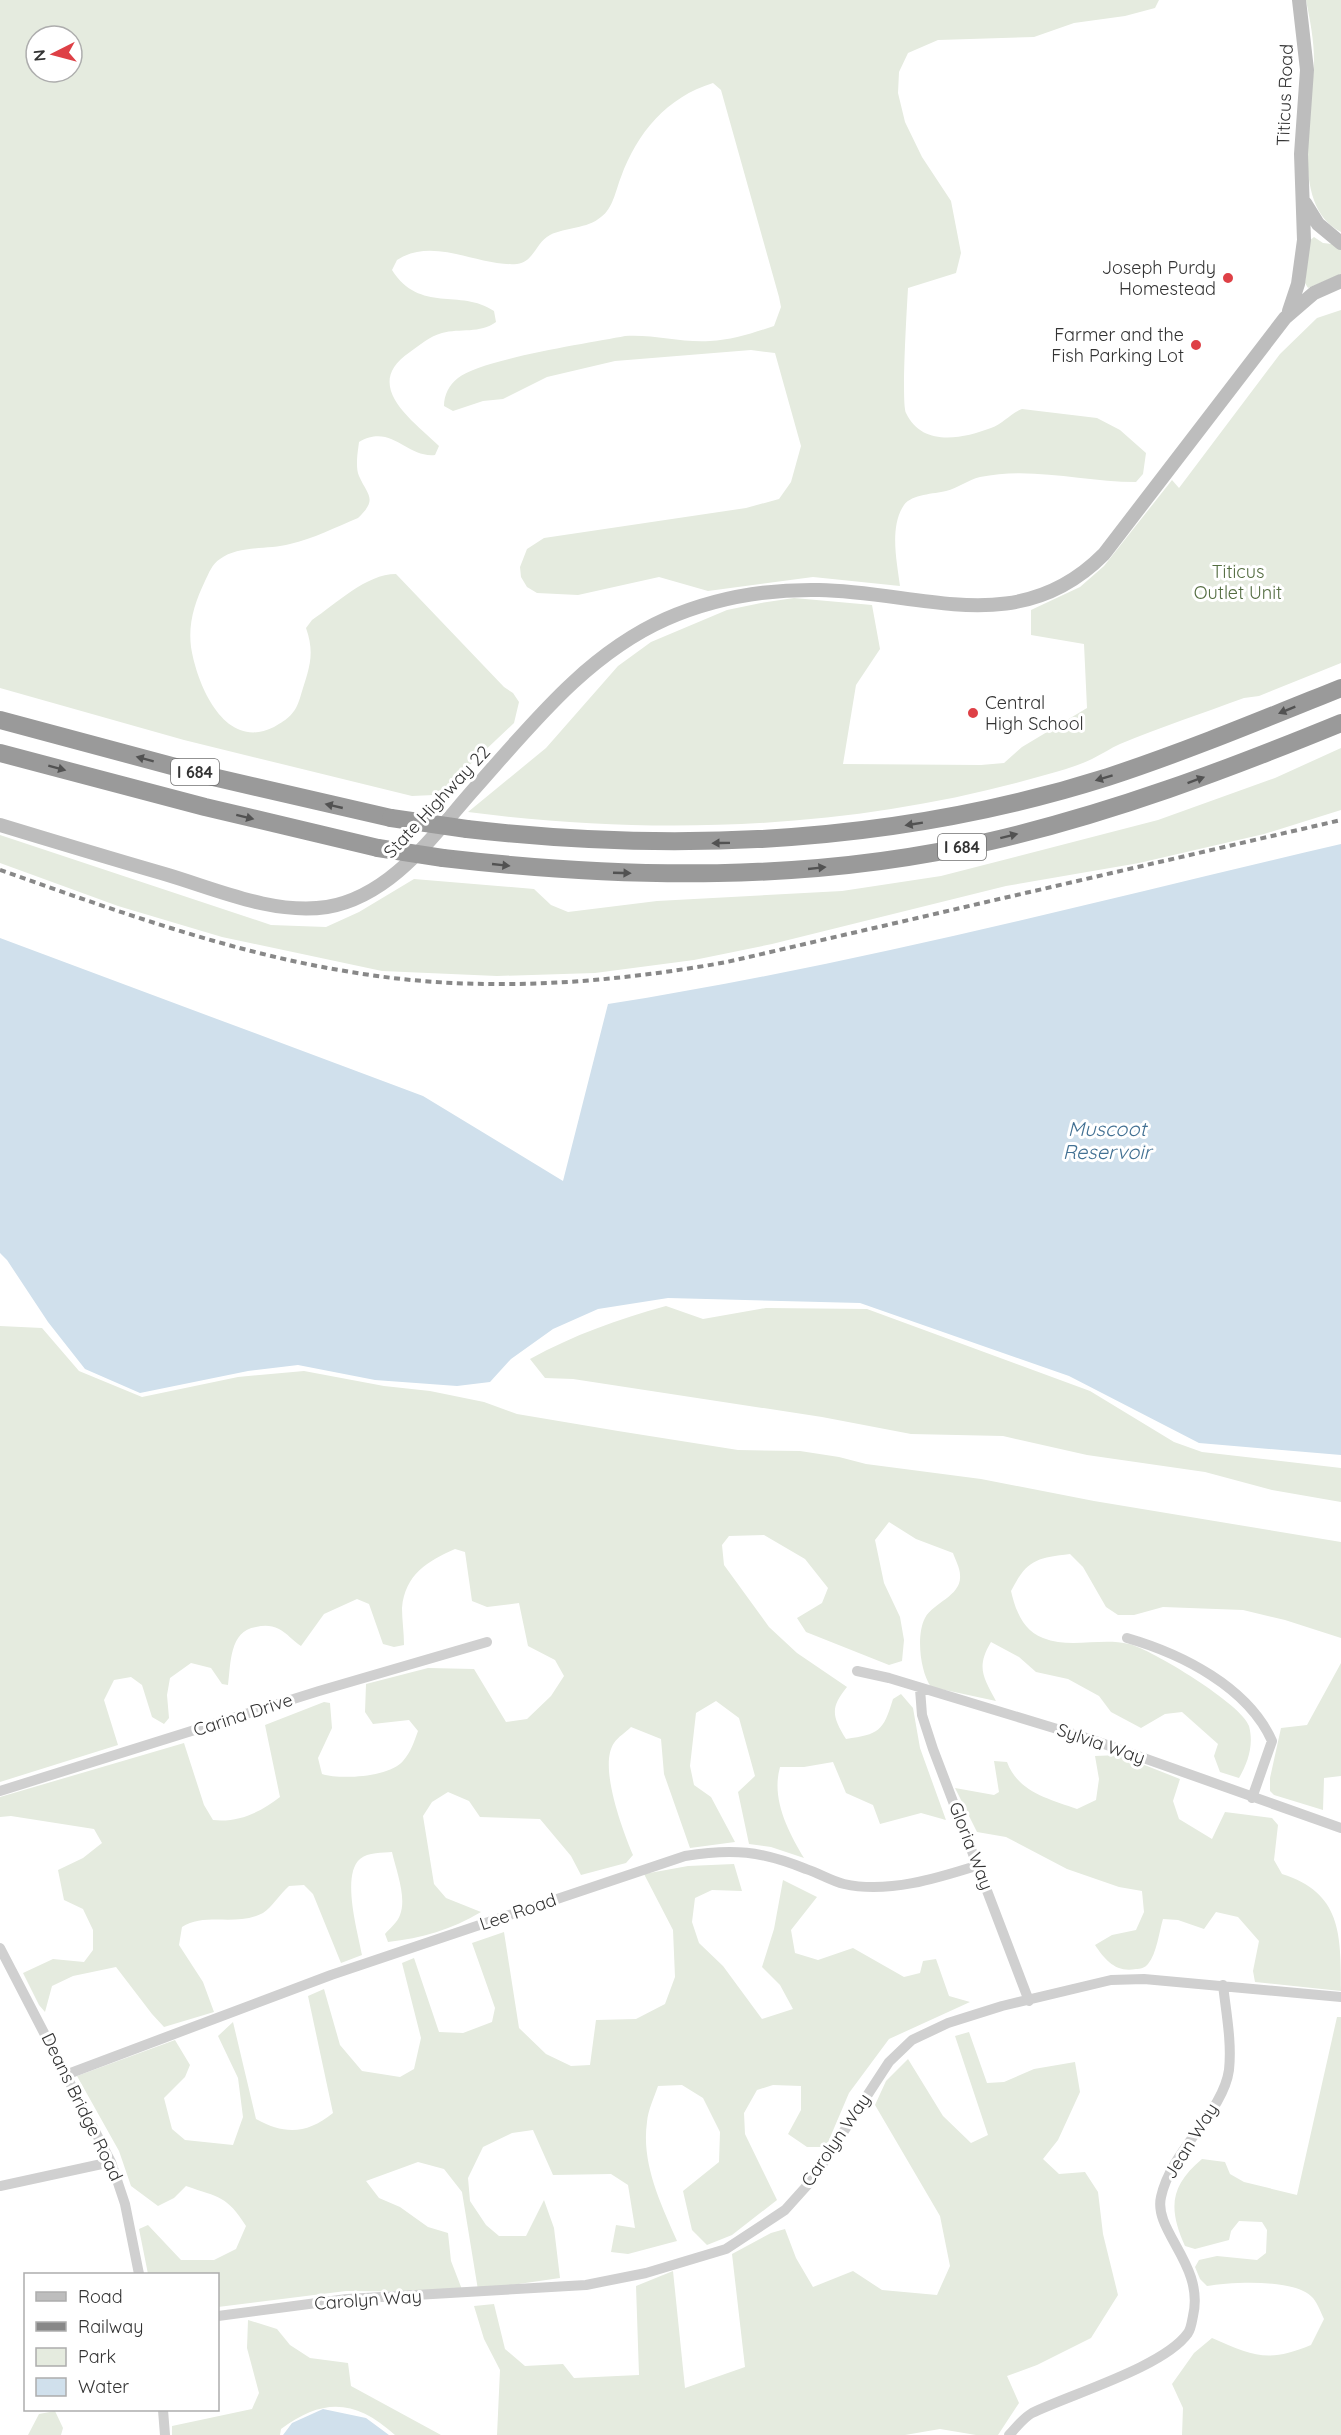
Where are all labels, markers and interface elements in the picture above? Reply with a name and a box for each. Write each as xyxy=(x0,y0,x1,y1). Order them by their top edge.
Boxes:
north arrow xyxy=(24,24,84,84)
street label: Titicus Road xyxy=(1271,43,1298,146)
text: N xyxy=(29,49,50,62)
place label: Joseph Purdy Homestead xyxy=(1102,256,1216,300)
marker: Joseph Purdy Homestead xyxy=(1221,271,1235,285)
place label: Farmer and the Fish Parking Lot xyxy=(1051,323,1184,367)
marker: Farmer and the Fish Parking Lot xyxy=(1189,338,1203,352)
park label: Titicus Outlet Unit xyxy=(1194,560,1282,604)
place label: Central High School xyxy=(985,691,1084,735)
one-way arrow xyxy=(1277,705,1295,715)
marker: Central High School xyxy=(966,706,980,720)
street label: State Highway 22 xyxy=(378,740,495,863)
one-way arrow xyxy=(136,753,154,763)
road number: I 684 xyxy=(171,759,219,785)
one-way arrow xyxy=(48,764,66,773)
one-way arrow xyxy=(1095,774,1113,783)
one-way arrow xyxy=(1187,775,1205,785)
one-way arrow xyxy=(324,801,343,810)
one-way arrow xyxy=(236,813,254,823)
one-way arrow xyxy=(905,819,924,828)
one-way arrow xyxy=(1000,831,1018,841)
road number: I 684 xyxy=(938,834,986,860)
one-way arrow xyxy=(711,838,730,847)
one-way arrow xyxy=(491,860,510,870)
one-way arrow xyxy=(808,863,827,873)
one-way arrow xyxy=(613,868,632,878)
water label: Muscoot Reservoir xyxy=(1063,1116,1154,1164)
street label: Carina Drive xyxy=(190,1688,295,1741)
street label: Sylvia Way xyxy=(1054,1718,1148,1769)
street label: Gloria Way xyxy=(944,1799,999,1893)
street label: Lee Road xyxy=(477,1888,559,1935)
street label: Deans Bridge Road xyxy=(37,2029,128,2185)
street label: Carolyn Way xyxy=(796,2089,875,2191)
street label: Jean Way xyxy=(1158,2099,1223,2183)
legend xyxy=(24,2273,219,2411)
street label: Carolyn Way xyxy=(313,2284,423,2315)
text: Road xyxy=(78,2285,123,2308)
text: Railway xyxy=(78,2315,144,2338)
text: Park xyxy=(78,2345,116,2368)
text: Water xyxy=(78,2375,129,2398)

